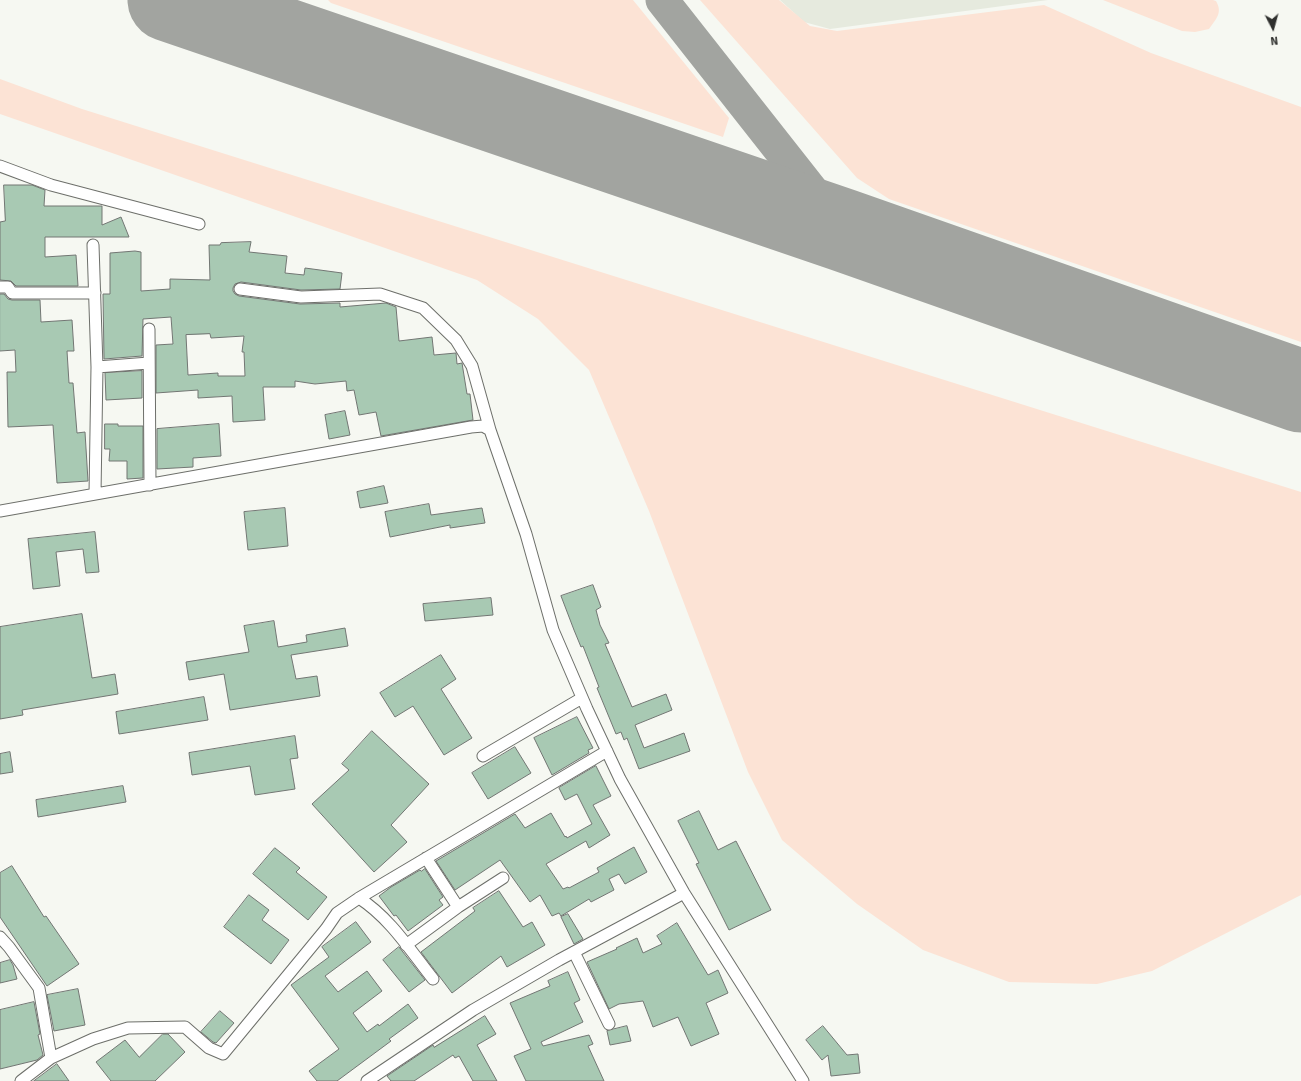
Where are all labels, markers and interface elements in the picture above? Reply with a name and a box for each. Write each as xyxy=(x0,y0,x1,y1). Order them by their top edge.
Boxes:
north arrow xyxy=(1253,8,1293,48)
text: N xyxy=(1270,34,1279,47)

